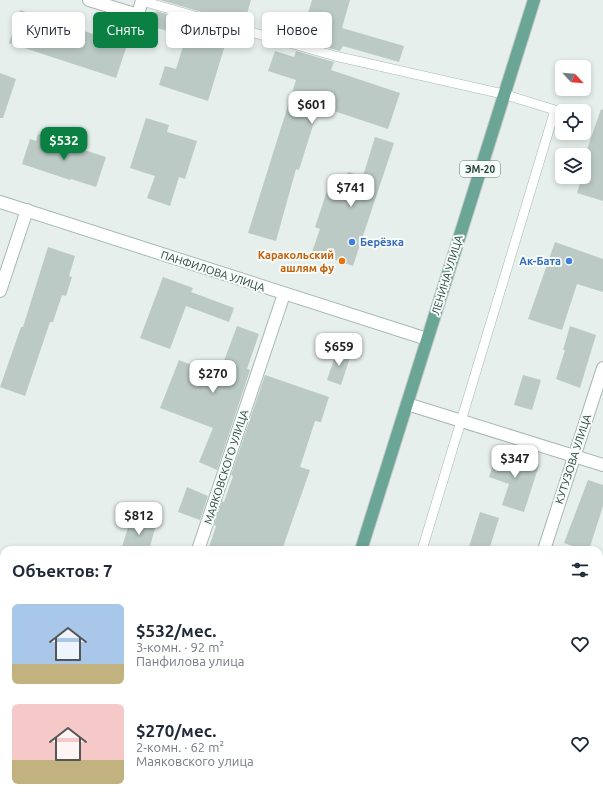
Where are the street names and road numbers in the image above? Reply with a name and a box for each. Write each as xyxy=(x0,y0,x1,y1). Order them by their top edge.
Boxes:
road number: ЭМ-20 xyxy=(460,161,500,177)
street label: ЛЕНИНА УЛИЦА xyxy=(429,233,465,316)
street label: ПАНФИЛОВА УЛИЦА xyxy=(159,248,267,294)
street label: МАЯКОВСКОГО УЛИЦА xyxy=(202,407,251,526)
street label: КУТУЗОВА УЛИЦА xyxy=(553,412,593,505)

